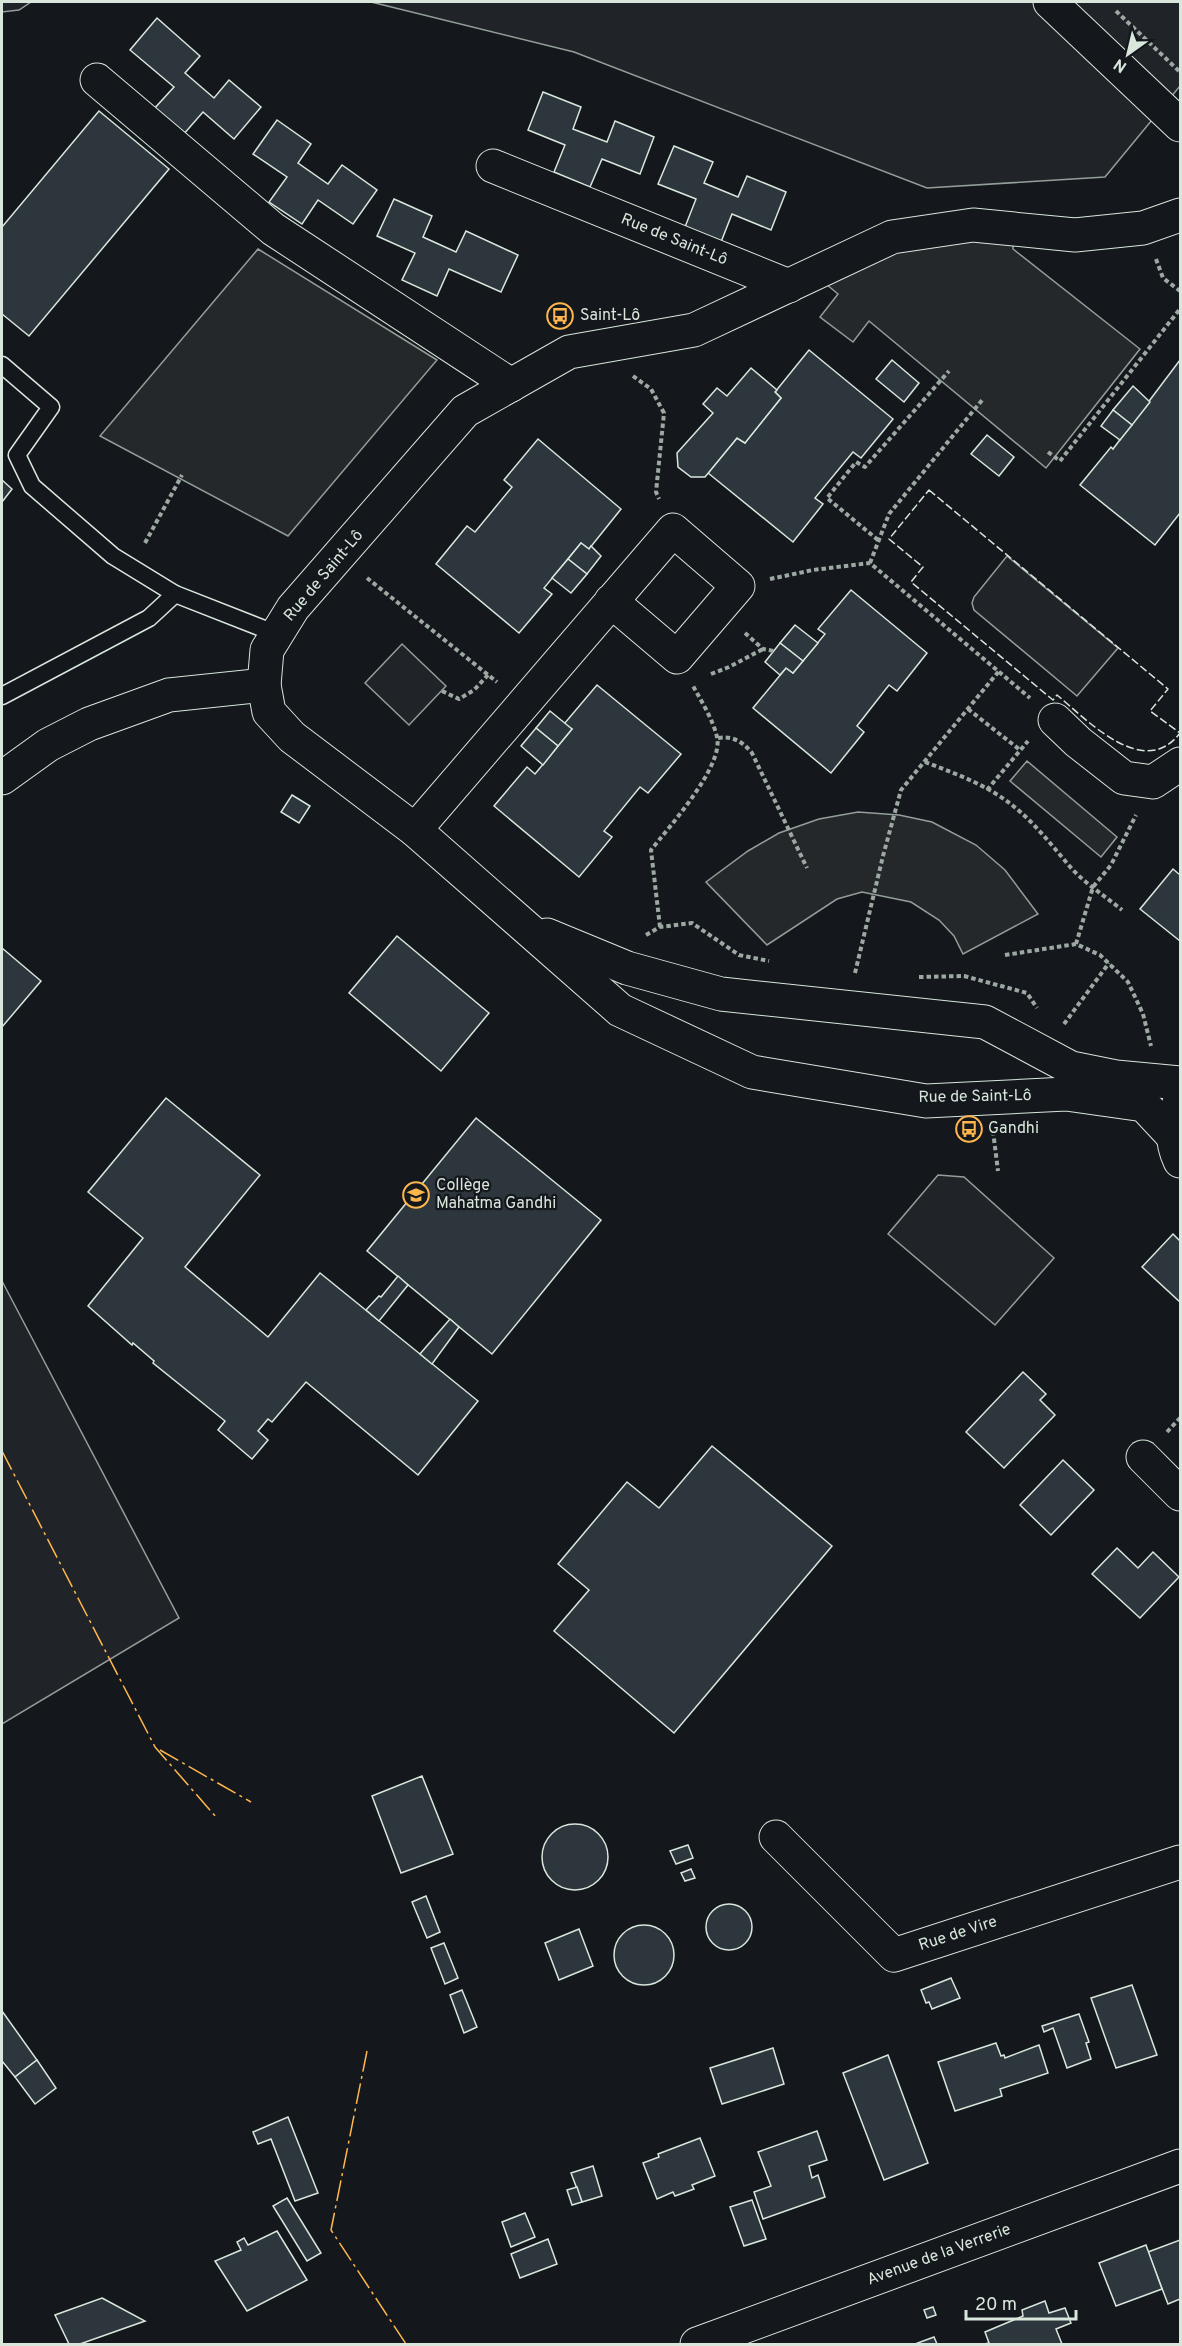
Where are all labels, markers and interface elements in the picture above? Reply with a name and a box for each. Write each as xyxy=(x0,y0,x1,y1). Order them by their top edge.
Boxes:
north arrow xyxy=(1098,24,1158,84)
text: N xyxy=(1110,53,1131,76)
street label: Rue de Saint-Lô xyxy=(618,210,730,271)
bus stop icon: Saint-Lô xyxy=(545,301,575,331)
place label: Saint-Lô xyxy=(580,306,640,326)
street label: Rue de Saint-Lô xyxy=(280,526,368,626)
street label: Rue de Saint-Lô xyxy=(918,1086,1032,1108)
bus stop icon: Gandhi xyxy=(954,1114,984,1144)
place label: Gandhi xyxy=(988,1119,1039,1139)
place label: Collège Mahatma Gandhi xyxy=(436,1176,556,1214)
school or university icon: Collège Mahatma Gandhi xyxy=(401,1180,431,1210)
street label: Rue de Vire xyxy=(916,1912,1000,1956)
street label: Avenue de la Verrerie xyxy=(864,2220,1014,2290)
scale bar xyxy=(966,2283,1076,2321)
text: 20 m xyxy=(975,2294,1017,2317)

